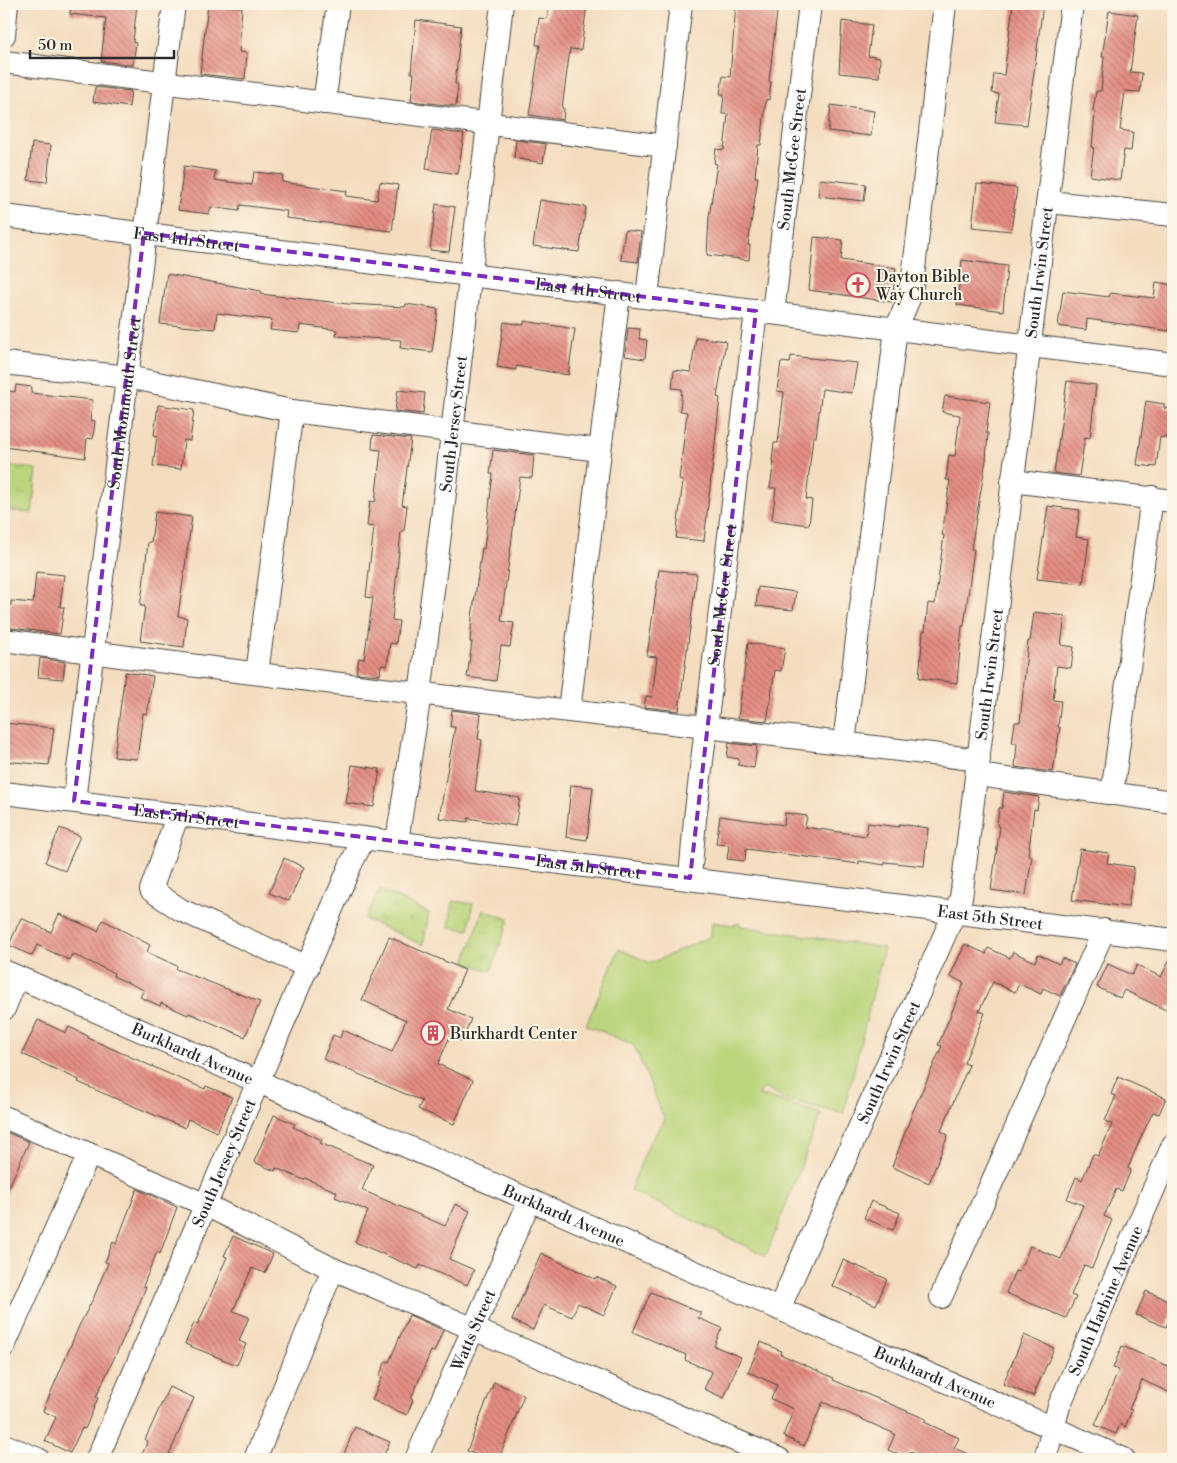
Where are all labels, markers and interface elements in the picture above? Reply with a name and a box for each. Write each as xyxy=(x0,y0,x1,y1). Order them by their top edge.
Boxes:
scale bar xyxy=(30,28,174,60)
text: 50 m xyxy=(38,36,72,55)
street label: South McGee Street xyxy=(774,87,811,231)
street label: South Irwin Street xyxy=(1022,205,1058,339)
street label: East 4th Street xyxy=(132,223,241,257)
place label: Dayton Bible Way Church xyxy=(875,267,970,305)
church icon: Dayton Bible Way Church xyxy=(845,272,871,298)
street label: East 4th Street xyxy=(534,274,643,308)
street label: South Monmouth Street xyxy=(104,316,146,490)
street label: South Jersey Street xyxy=(436,354,472,493)
street label: South McGee Street xyxy=(704,522,741,667)
street label: South Irwin Street xyxy=(972,607,1008,741)
street label: East 5th Street xyxy=(132,800,241,834)
street label: East 5th Street xyxy=(534,851,643,884)
street label: East 5th Street xyxy=(936,901,1044,935)
street label: South Irwin Street xyxy=(853,998,925,1127)
street label: Burkhardt Avenue xyxy=(128,1019,256,1089)
building icon: Burkhardt Center xyxy=(420,1020,446,1046)
place label: Burkhardt Center xyxy=(449,1024,577,1044)
street label: South Jersey Street xyxy=(188,1096,261,1230)
street label: Burkhardt Avenue xyxy=(499,1180,628,1251)
street label: South Harbine Avenue xyxy=(1064,1223,1148,1379)
street label: Watts Street xyxy=(447,1286,500,1375)
street label: Burkhardt Avenue xyxy=(870,1342,999,1413)

